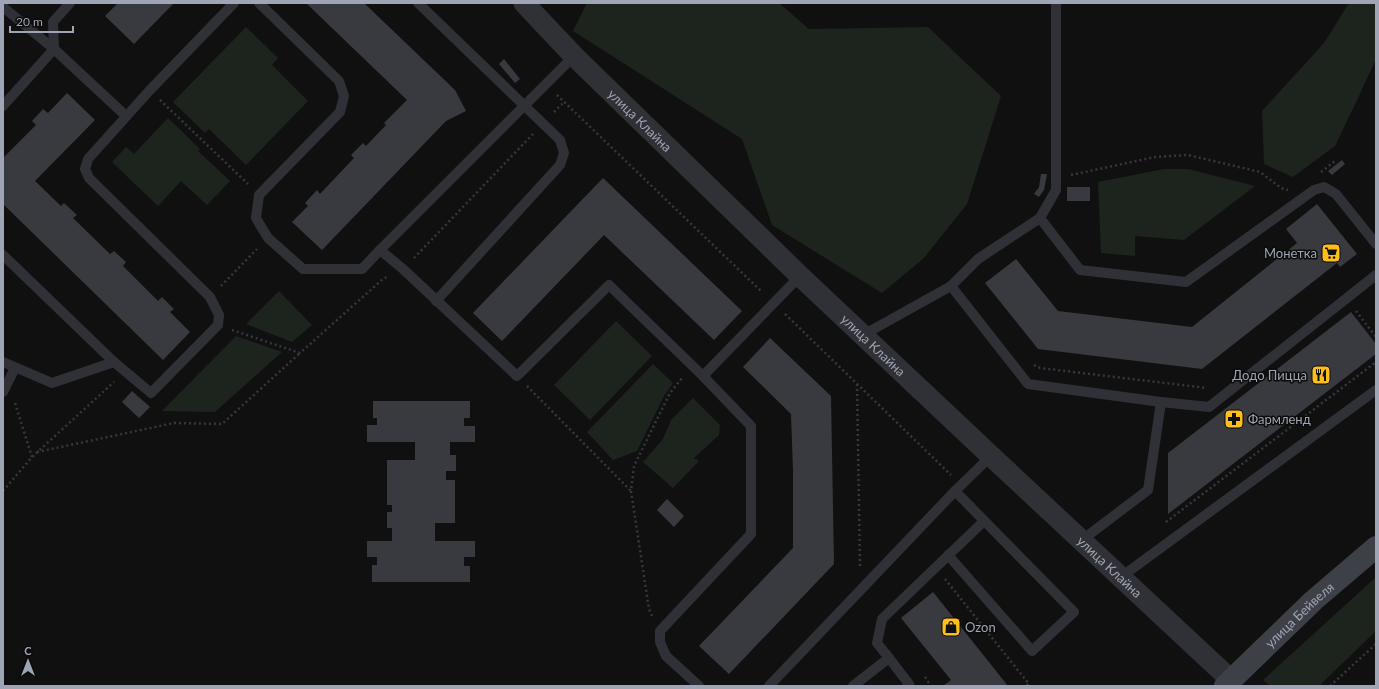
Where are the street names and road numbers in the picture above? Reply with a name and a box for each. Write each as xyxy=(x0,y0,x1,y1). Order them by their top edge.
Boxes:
street label: улица Клайна xyxy=(605,86,675,155)
street label: улица Клайна xyxy=(838,311,909,379)
street label: улица Клайна xyxy=(1074,533,1145,601)
street label: улица Бейвеля xyxy=(1262,579,1337,651)

